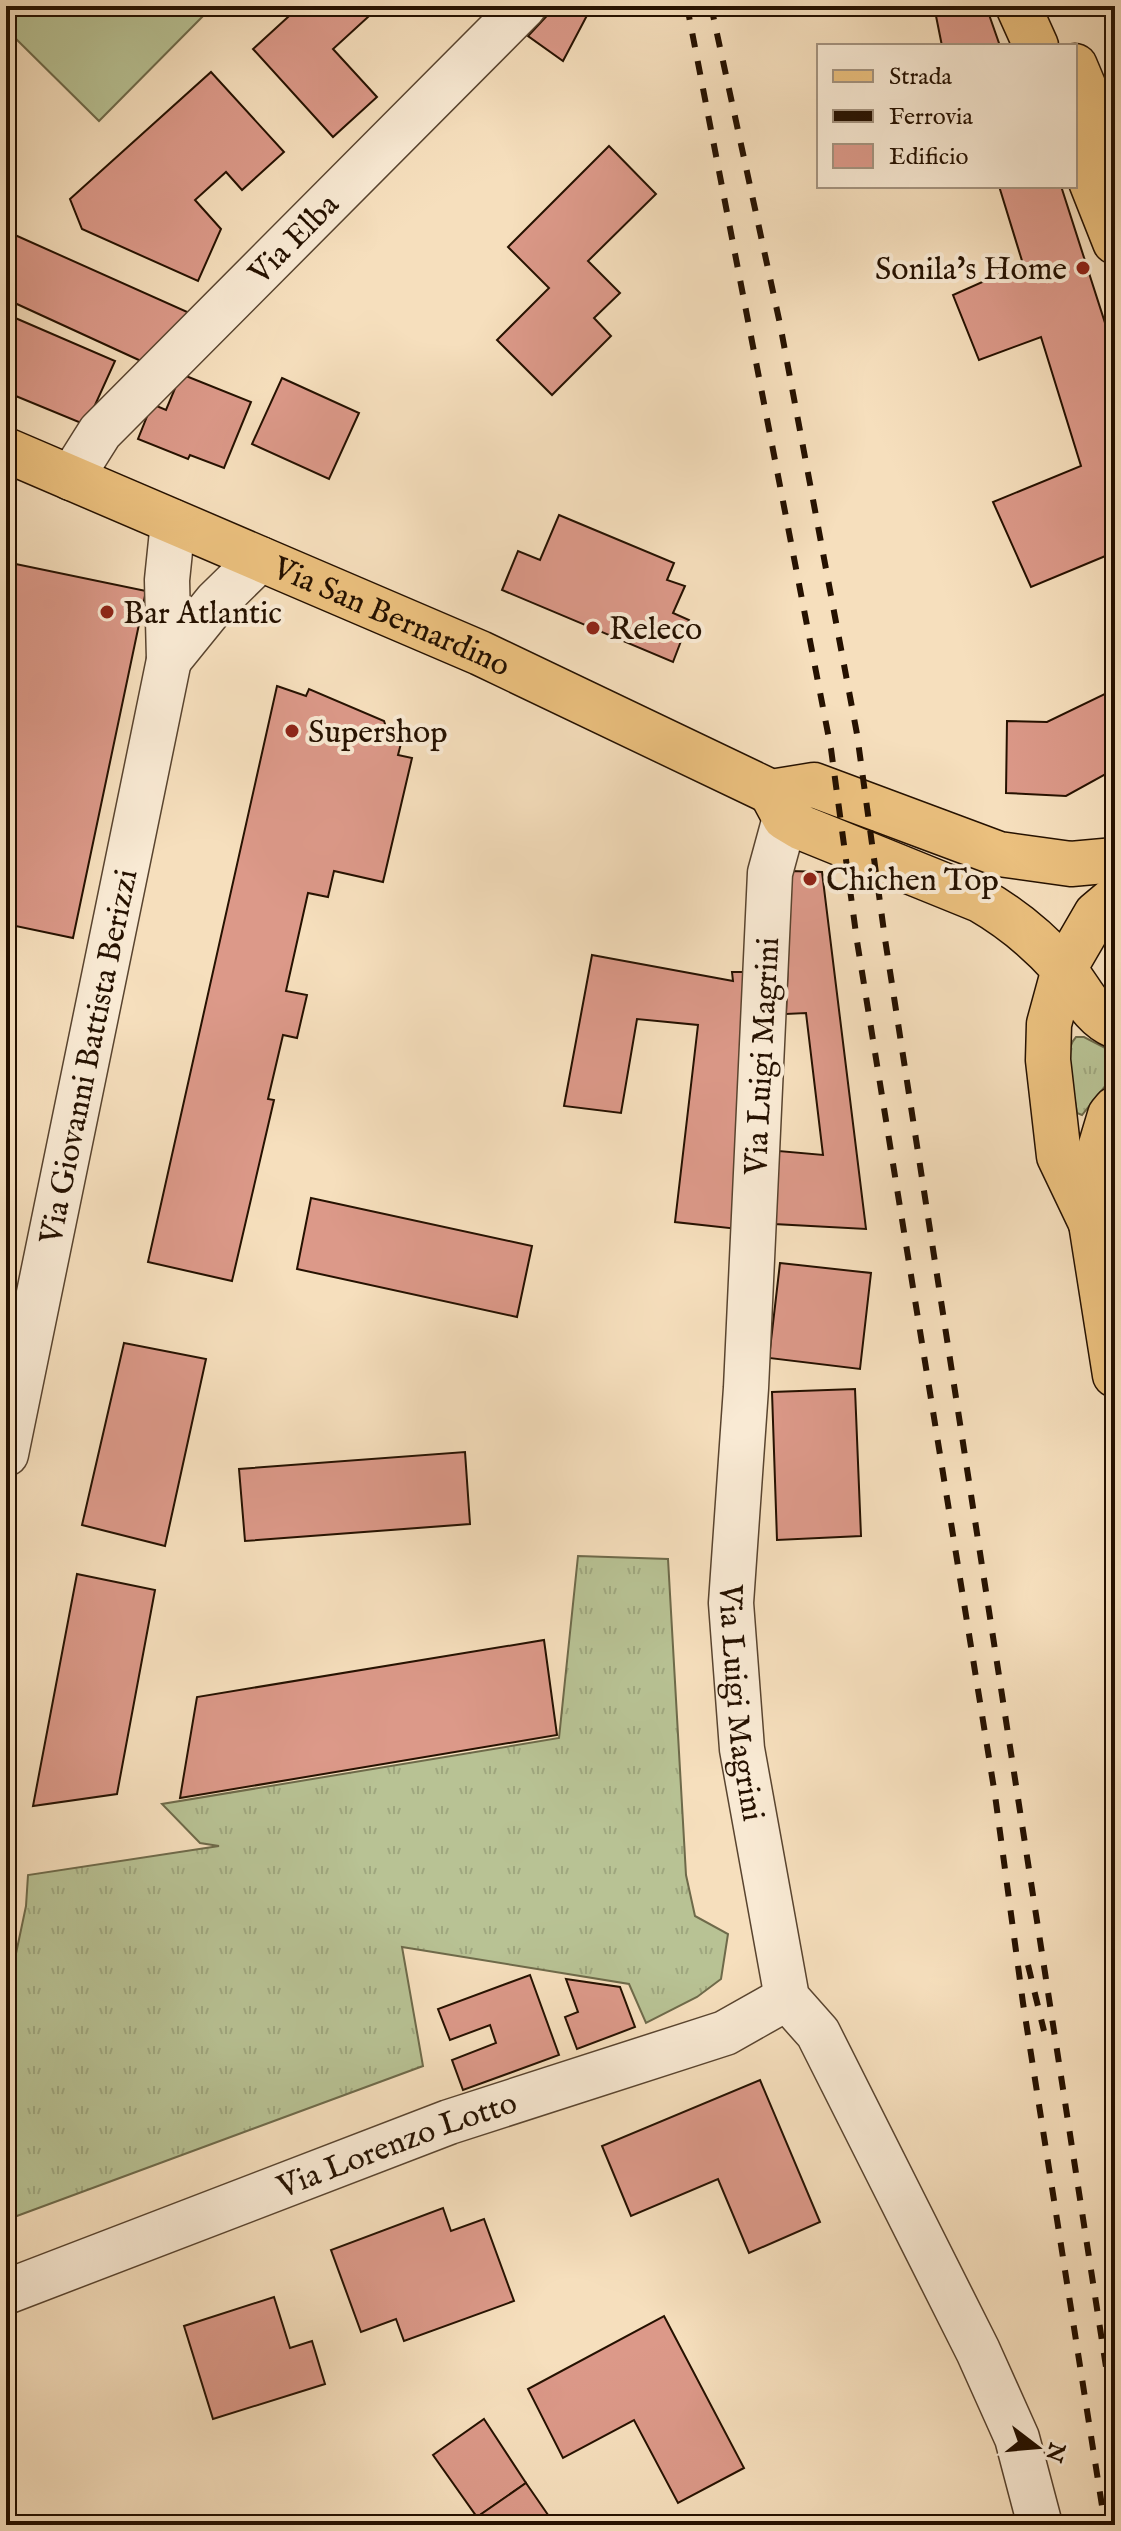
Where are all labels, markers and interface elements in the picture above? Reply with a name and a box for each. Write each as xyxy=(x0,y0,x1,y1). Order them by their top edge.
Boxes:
legend xyxy=(817,44,1077,188)
text: Strada xyxy=(889,62,953,93)
text: Ferrovia xyxy=(889,102,973,133)
text: Edificio xyxy=(889,142,968,173)
street label: Via Elba xyxy=(240,185,349,295)
place label: Sonila's Home xyxy=(875,250,1067,291)
marker: Sonila's Home xyxy=(1074,259,1092,277)
street label: Via San Bernardino xyxy=(265,548,516,687)
place label: Bar Atlantic xyxy=(123,594,282,635)
marker: Bar Atlantic xyxy=(98,603,116,621)
place label: Releco xyxy=(609,610,702,651)
marker: Releco xyxy=(584,619,602,637)
place label: Supershop xyxy=(308,713,448,754)
marker: Supershop xyxy=(283,722,301,740)
place label: Chichen Top xyxy=(826,861,999,902)
street label: Via Giovanni Battista Berizzi xyxy=(31,866,149,1249)
marker: Chichen Top xyxy=(801,870,819,888)
street label: Via Luigi Magrini xyxy=(737,936,790,1177)
street label: Via Luigi Magrini xyxy=(708,1581,773,1825)
street label: Via Lorenzo Lotto xyxy=(271,2083,522,2209)
north arrow xyxy=(997,2407,1077,2487)
text: N xyxy=(1038,2438,1071,2465)

